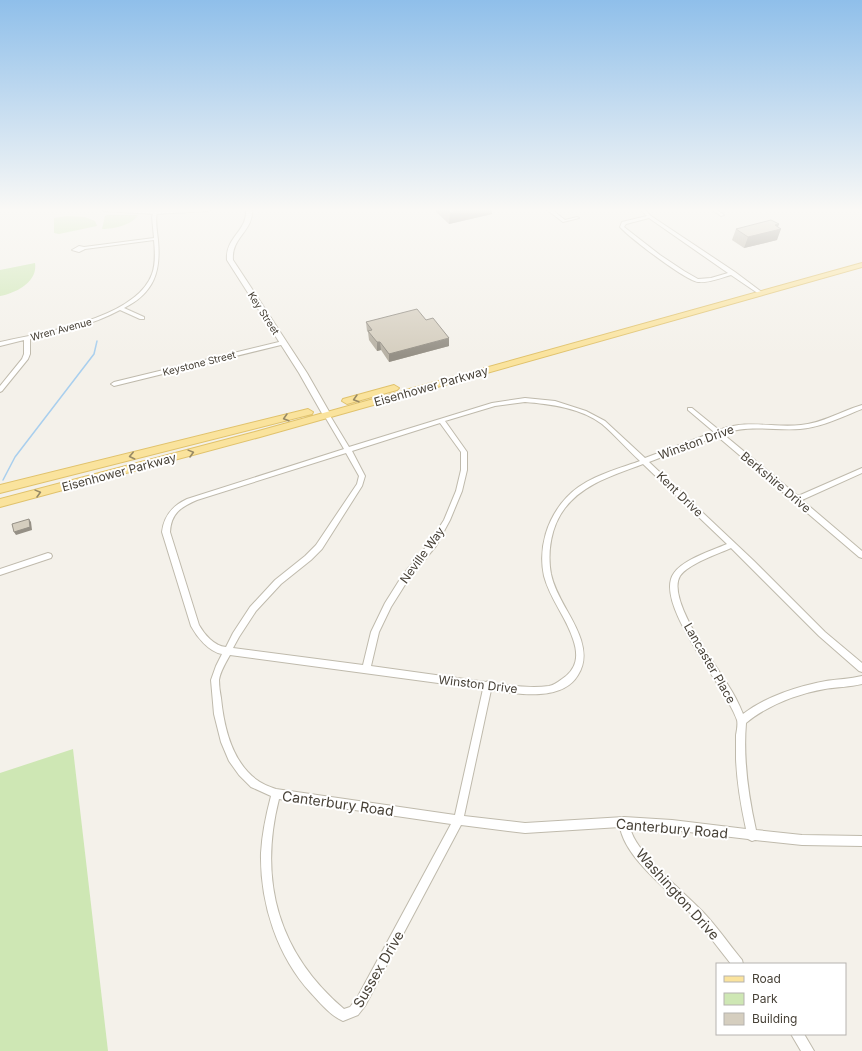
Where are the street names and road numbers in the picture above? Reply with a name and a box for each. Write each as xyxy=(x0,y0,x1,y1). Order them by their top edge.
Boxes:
street label: Key Street xyxy=(246,289,283,337)
street label: Wren Avenue xyxy=(29,315,93,343)
street label: Keystone Street xyxy=(161,348,237,378)
street label: Eisenhower Parkway xyxy=(372,362,490,409)
street label: Winston Drive xyxy=(656,421,736,463)
street label: Berkshire Drive xyxy=(738,448,814,516)
street label: Eisenhower Parkway xyxy=(60,449,178,495)
street label: Kent Drive xyxy=(654,468,706,520)
street label: Neville Way xyxy=(396,524,448,586)
street label: Lancaster Place xyxy=(681,620,739,706)
street label: Winston Drive xyxy=(438,672,518,696)
street label: Canterbury Road xyxy=(281,787,395,819)
street label: Canterbury Road xyxy=(615,815,729,841)
street label: Washington Drive xyxy=(633,845,723,943)
street label: Sussex Drive xyxy=(349,927,407,1011)

